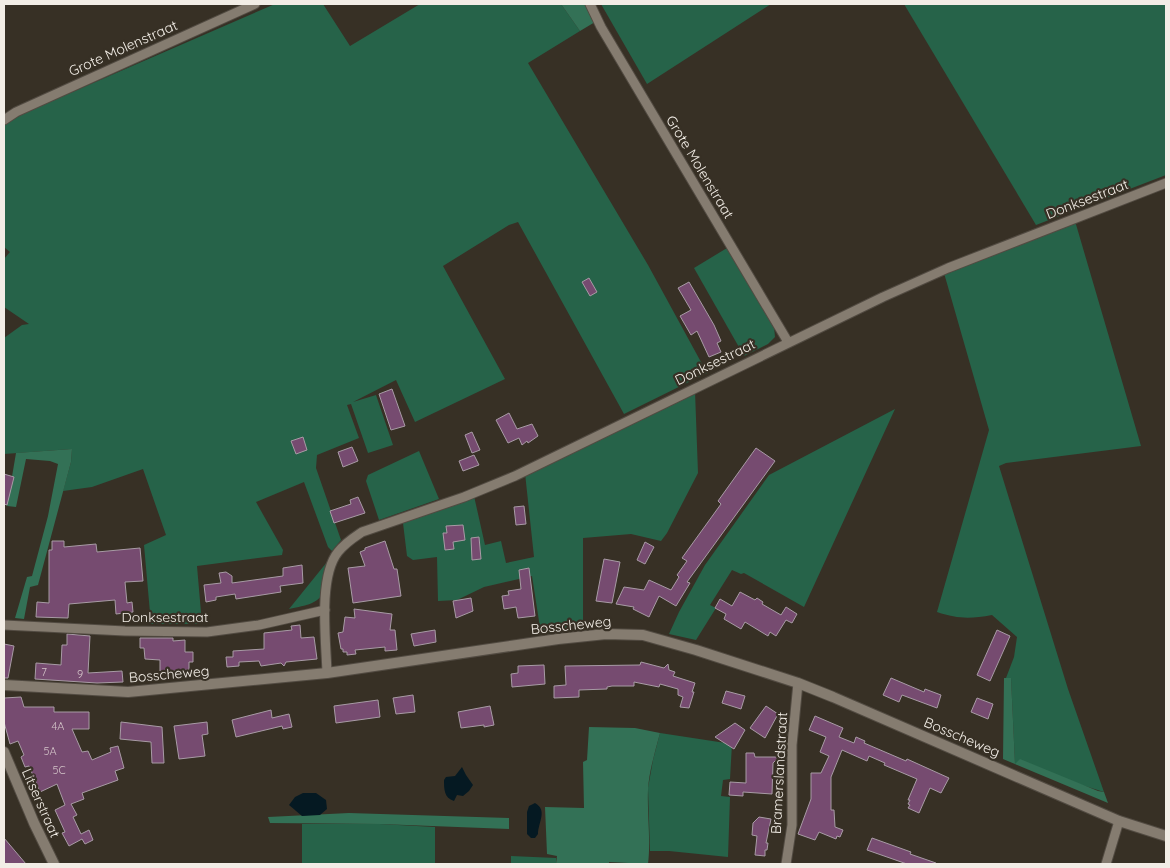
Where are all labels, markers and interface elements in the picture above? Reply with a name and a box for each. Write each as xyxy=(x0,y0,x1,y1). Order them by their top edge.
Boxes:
street label: Grote Molenstraat xyxy=(66,16,180,80)
street label: Grote Molenstraat xyxy=(662,112,738,222)
street label: Donksestraat xyxy=(1043,175,1131,223)
street label: Donksestraat xyxy=(672,335,758,389)
street label: Donksestraat xyxy=(121,608,209,626)
street label: Bosscheweg xyxy=(530,612,612,638)
street label: Bosscheweg xyxy=(128,662,210,686)
house number: 7 xyxy=(41,665,47,679)
house number: 9 xyxy=(77,667,83,681)
street label: Bramerslandstraat xyxy=(767,711,791,834)
street label: Bosscheweg xyxy=(921,713,1003,761)
house number: 4A xyxy=(52,719,64,733)
house number: 5A xyxy=(43,744,57,758)
house number: 5C xyxy=(52,763,66,777)
street label: Litserstraat xyxy=(18,766,64,841)

